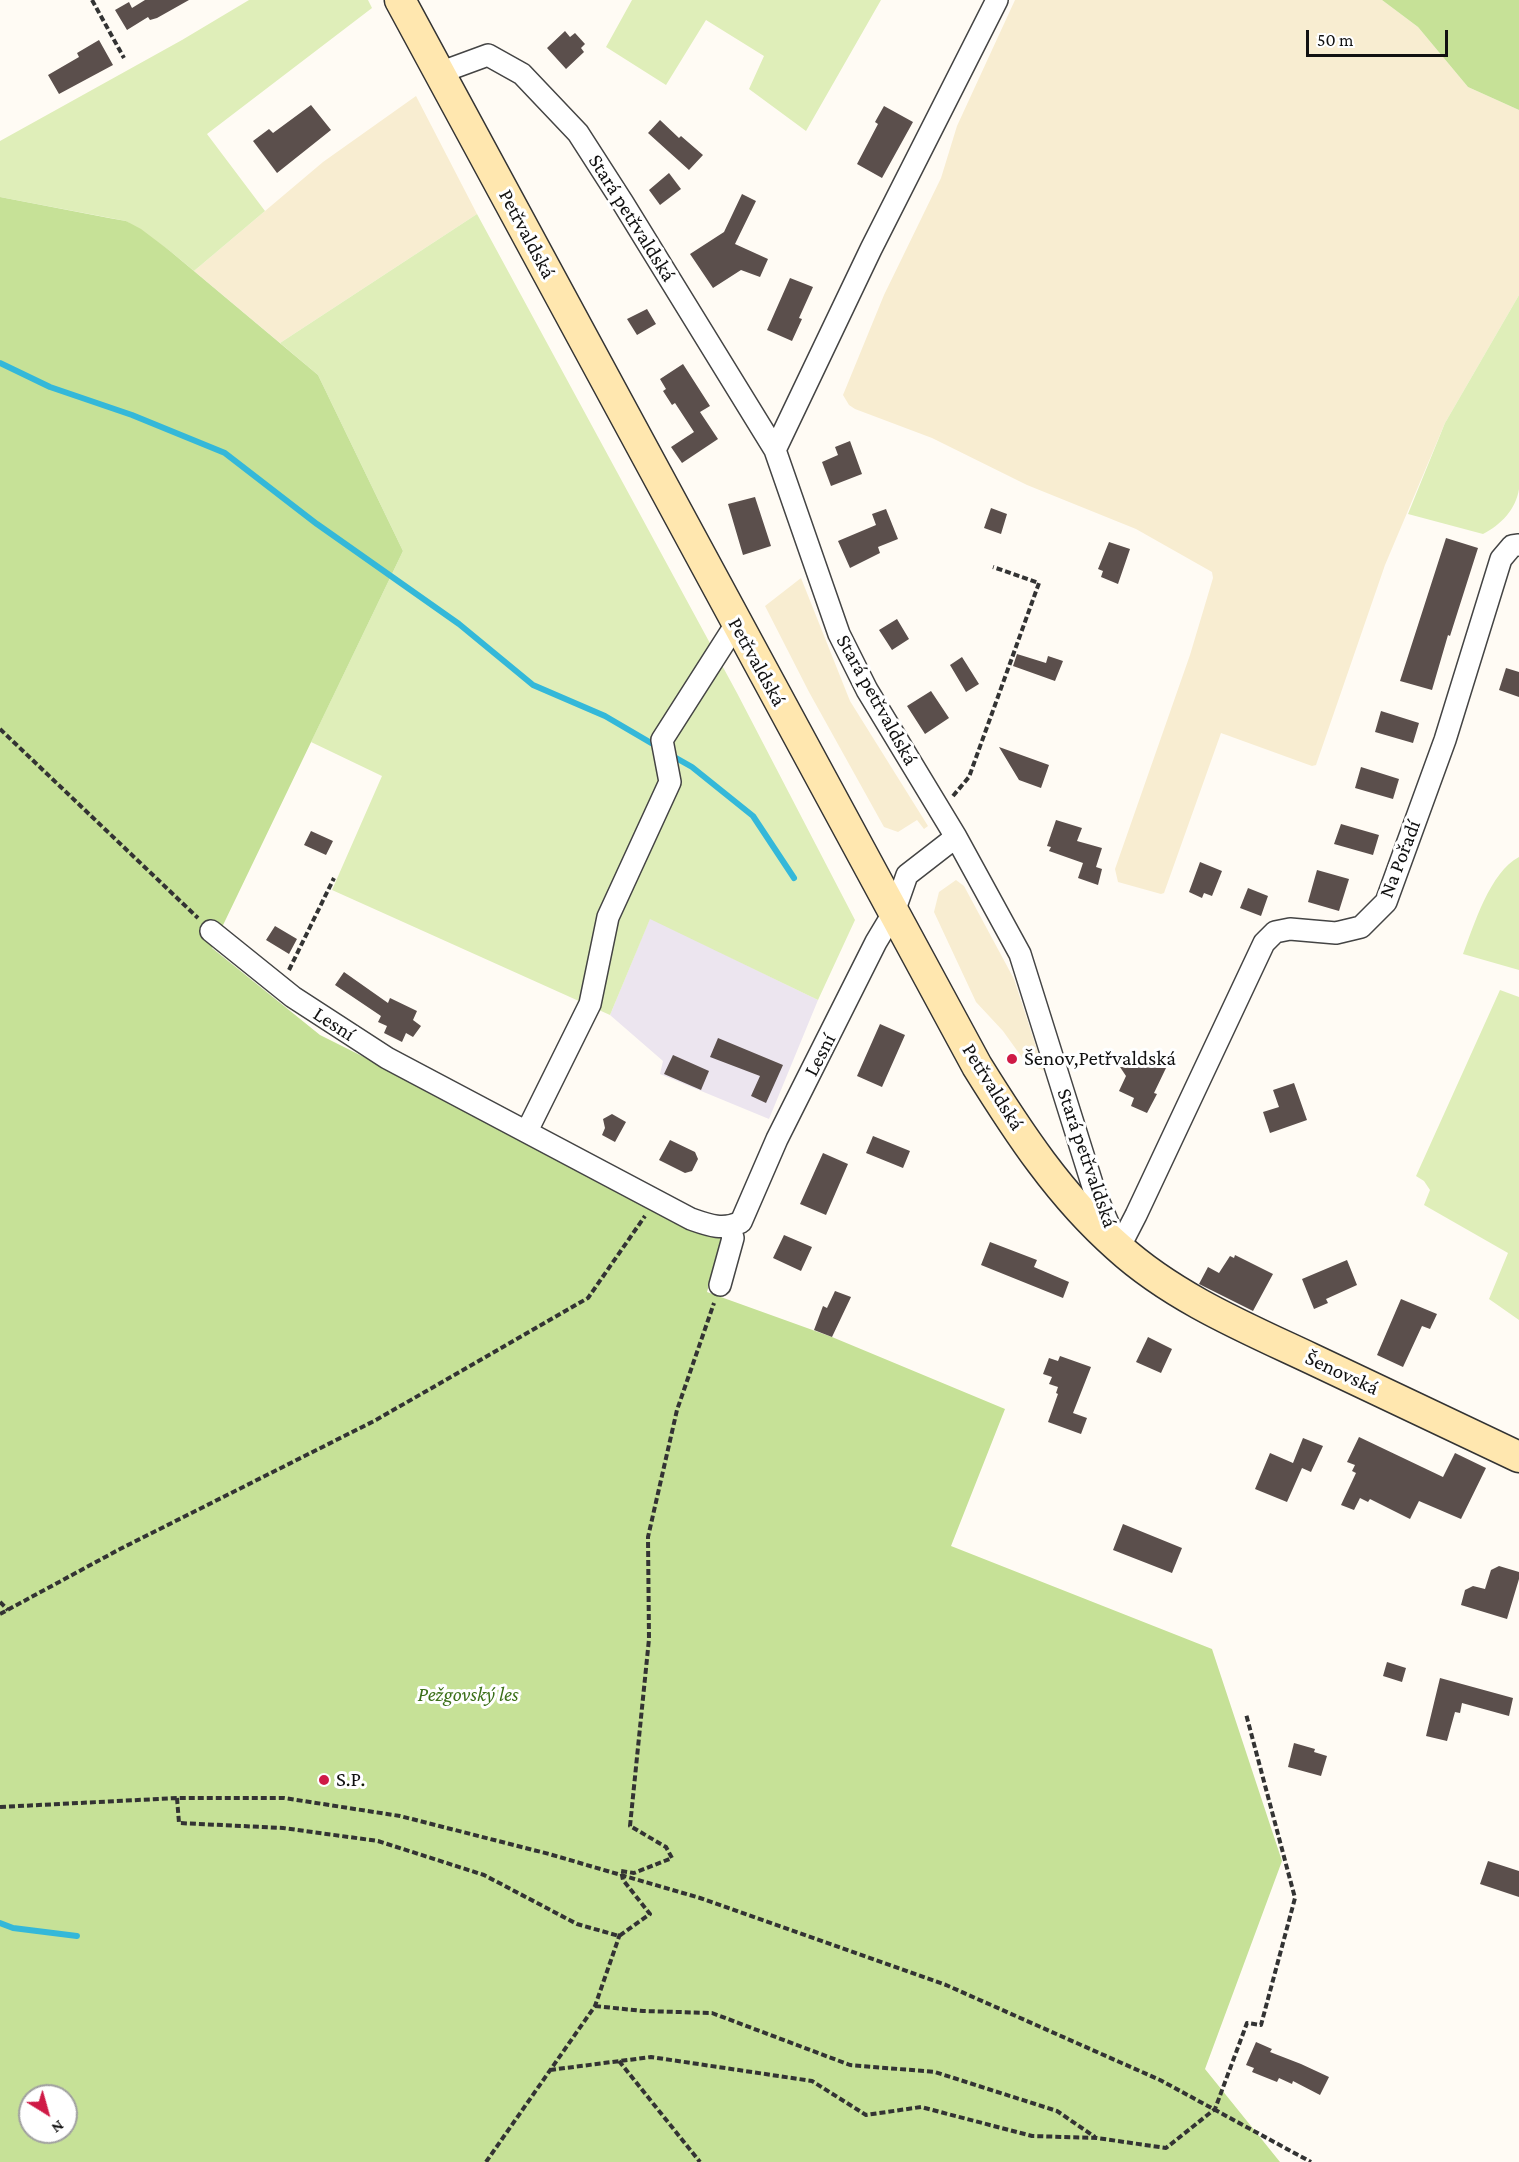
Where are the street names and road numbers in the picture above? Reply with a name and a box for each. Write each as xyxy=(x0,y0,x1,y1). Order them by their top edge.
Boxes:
street label: Stará petřvaldská xyxy=(583,150,681,286)
street label: Petřvaldská xyxy=(493,185,561,283)
street label: Petřvaldská xyxy=(722,613,792,711)
street label: Stará petřvaldská xyxy=(831,630,923,770)
street label: Na Pořadí xyxy=(1374,817,1426,901)
street label: Lesní xyxy=(308,1001,360,1047)
street label: Lesní xyxy=(799,1029,841,1081)
street label: Petřvaldská xyxy=(956,1039,1030,1135)
street label: Stará petřvaldská xyxy=(1051,1085,1123,1231)
street label: Šenovská xyxy=(1301,1345,1383,1401)

